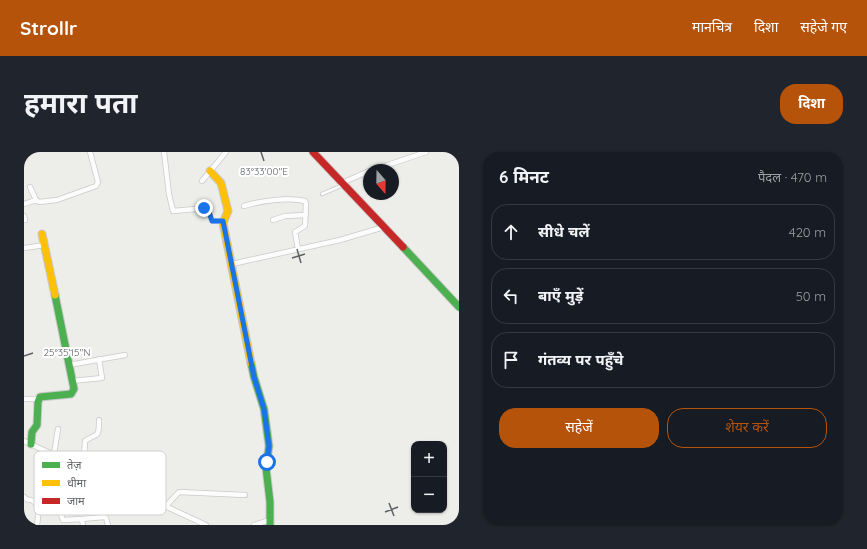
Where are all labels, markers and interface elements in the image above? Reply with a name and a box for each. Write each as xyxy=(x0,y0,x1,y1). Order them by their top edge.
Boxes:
text: Strollr xyxy=(20,16,77,40)
text: मानचित्र xyxy=(692,18,732,36)
text: दिशा xyxy=(754,18,778,36)
text: सहेजे गए xyxy=(800,18,847,36)
button: दिशा xyxy=(780,84,843,124)
text: हमारा पता xyxy=(24,85,138,120)
north arrow xyxy=(363,164,399,200)
text: 83°33'00"E xyxy=(240,165,288,178)
text: 6 मिनट xyxy=(499,166,549,187)
text: पैदल · 470 m xyxy=(758,169,827,185)
route end xyxy=(195,199,213,217)
icon: ahead xyxy=(500,221,522,243)
text: सीधे चलें xyxy=(538,222,589,241)
text: 420 m xyxy=(789,224,826,240)
icon: left xyxy=(500,285,522,307)
text: बाएँ मुड़ें xyxy=(538,286,583,305)
text: 50 m xyxy=(796,288,826,304)
text: 25°35'15"N xyxy=(43,346,91,359)
icon: arrive xyxy=(500,349,522,371)
text: गंतव्य पर पहुँचे xyxy=(538,350,624,369)
button: सहेजें xyxy=(499,408,659,448)
button: शेयर करें xyxy=(667,408,827,448)
map controls xyxy=(411,441,447,513)
button: + xyxy=(411,441,447,477)
legend xyxy=(34,451,166,515)
route start xyxy=(258,453,276,471)
text: तेज़ xyxy=(67,458,82,472)
text: धीमा xyxy=(67,476,86,490)
button: − xyxy=(411,477,447,513)
text: जाम xyxy=(67,494,85,508)

